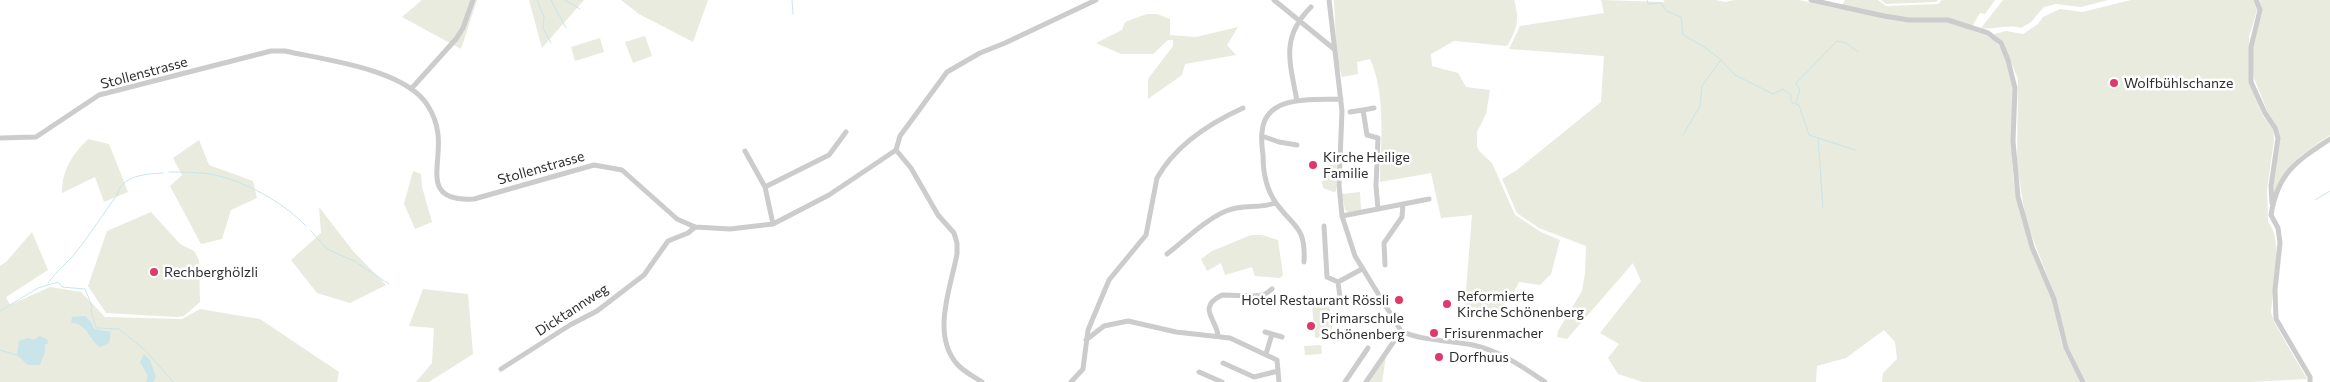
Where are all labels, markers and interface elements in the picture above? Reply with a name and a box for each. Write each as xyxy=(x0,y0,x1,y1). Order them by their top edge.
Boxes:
street label: Stollenstrasse xyxy=(99,53,189,93)
place label: Wolfbühlschanze xyxy=(2124,75,2233,91)
marker: Wolfbühlschanze xyxy=(2108,77,2120,89)
street label: Stollenstrasse xyxy=(496,148,586,188)
place label: Kirche Heilige Familie xyxy=(1323,149,1410,182)
marker: Kirche Heilige Familie xyxy=(1307,159,1319,171)
place label: Rechberghölzli xyxy=(164,264,258,280)
marker: Rechberghölzli xyxy=(148,266,160,278)
street label: Dicktannweg xyxy=(532,280,612,340)
place label: Reformierte Kirche Schönenberg xyxy=(1457,288,1584,321)
place label: Hotel Restaurant Rössli xyxy=(1241,292,1389,308)
marker: Hotel Restaurant Rössli xyxy=(1393,294,1405,306)
marker: Reformierte Kirche Schönenberg xyxy=(1441,298,1453,310)
place label: Primarschule Schönenberg xyxy=(1321,310,1405,342)
marker: Primarschule Schönenberg xyxy=(1305,320,1317,332)
place label: Frisurenmacher xyxy=(1444,325,1543,341)
marker: Frisurenmacher xyxy=(1428,327,1440,339)
place label: Dorfhuus xyxy=(1449,349,1509,365)
marker: Dorfhuus xyxy=(1433,351,1445,363)

